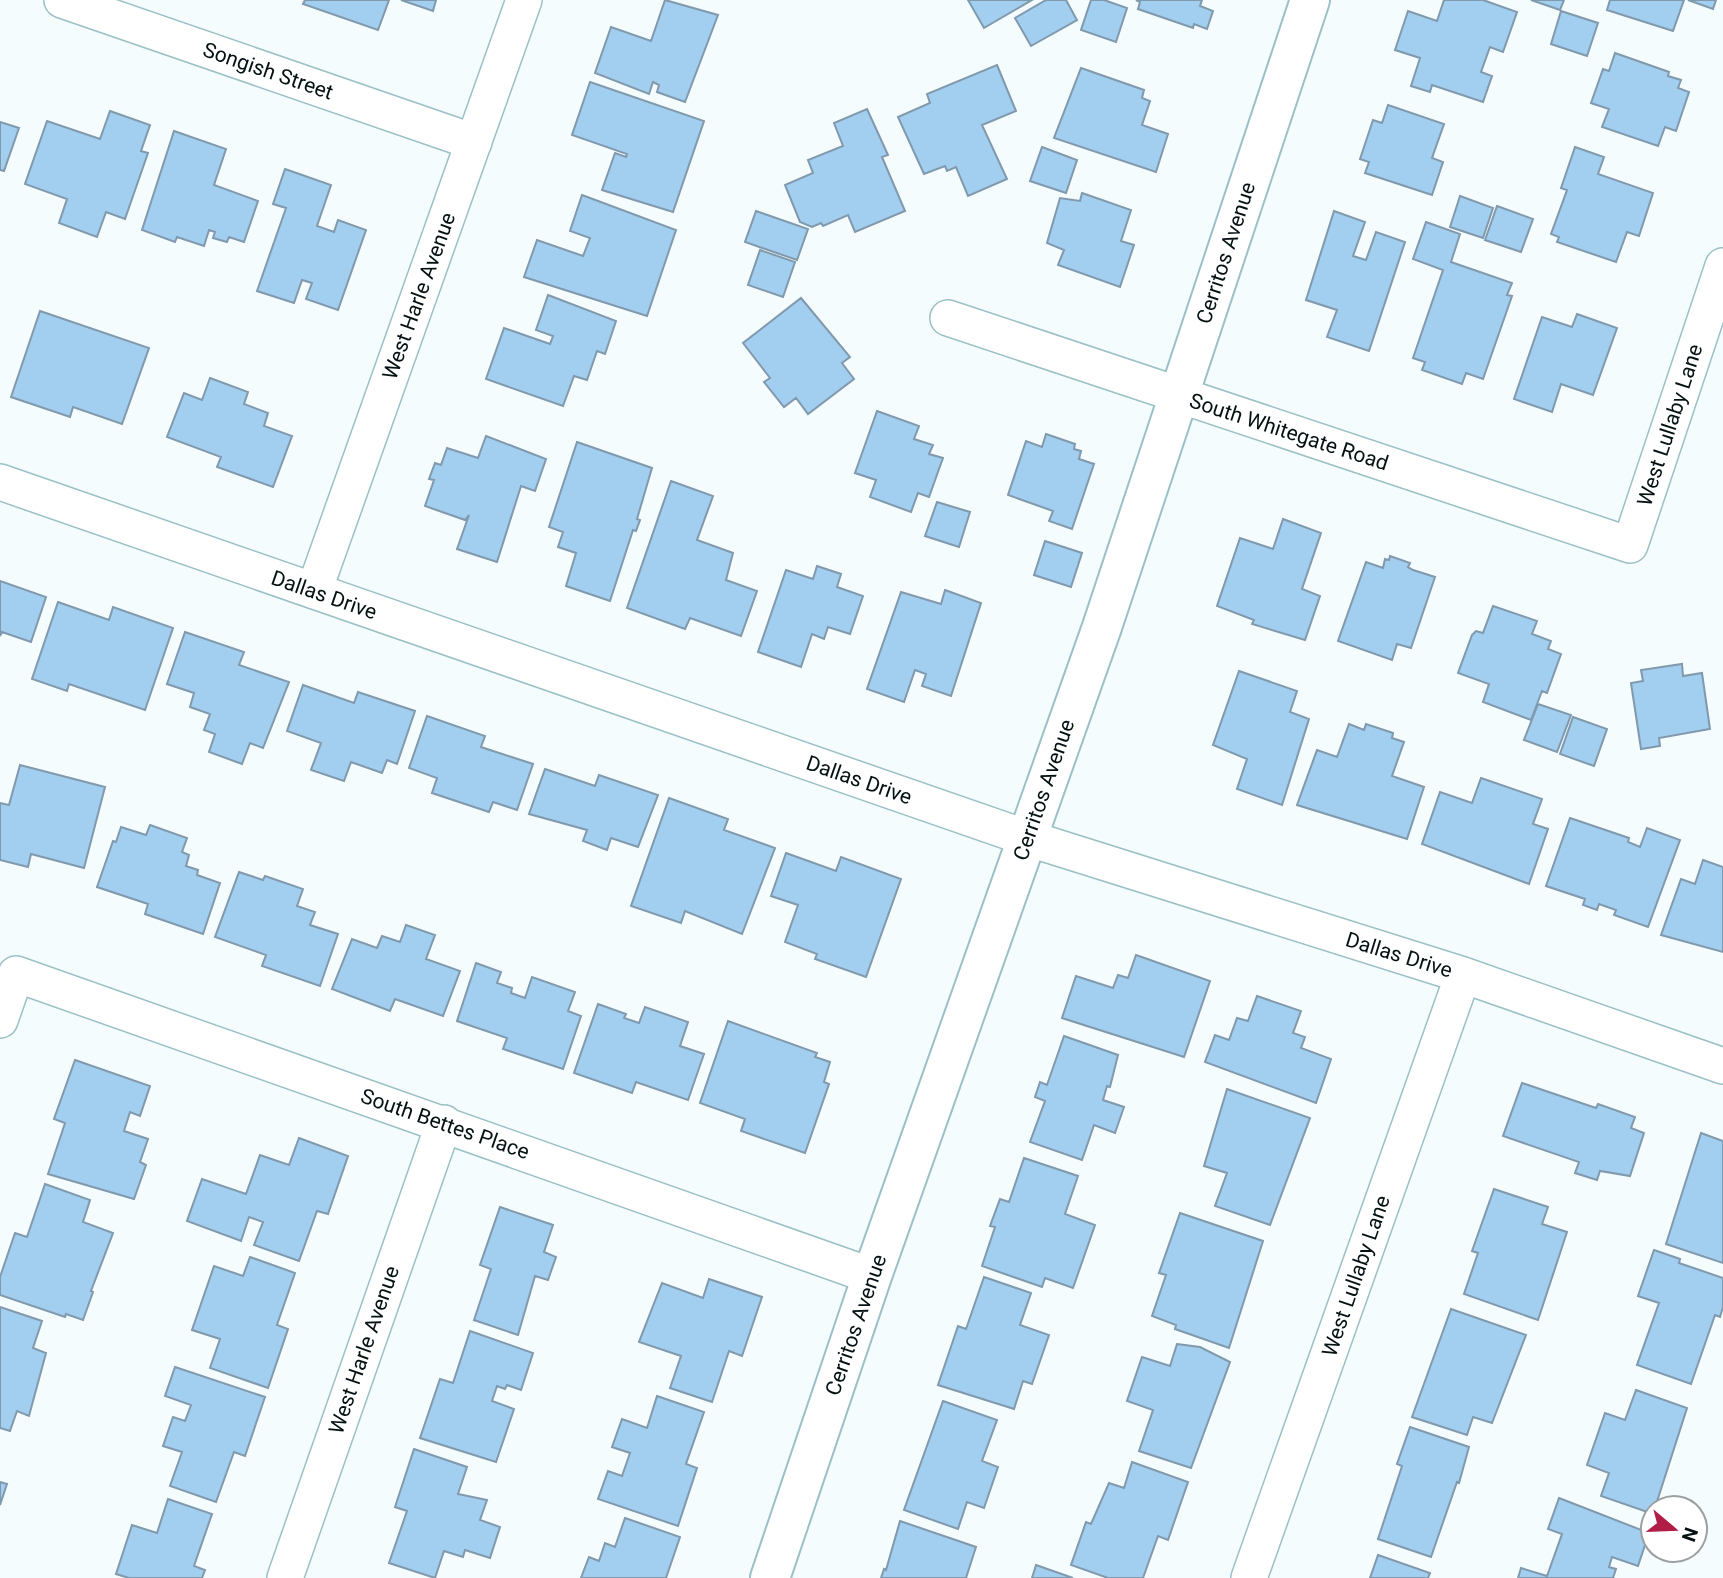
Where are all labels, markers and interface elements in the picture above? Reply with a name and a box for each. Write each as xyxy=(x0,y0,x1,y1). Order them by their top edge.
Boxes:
street label: Songish Street xyxy=(200,38,336,105)
street label: Cerritos Avenue xyxy=(1192,179,1260,327)
street label: West Harle Avenue xyxy=(378,209,460,383)
street label: West Lullaby Lane xyxy=(1633,341,1707,509)
street label: South Whitegate Road xyxy=(1187,389,1391,475)
street label: Dallas Drive xyxy=(268,566,380,624)
street label: Cerritos Avenue xyxy=(1009,716,1079,864)
street label: Dallas Drive xyxy=(803,751,915,809)
street label: Dallas Drive xyxy=(1343,927,1455,983)
street label: South Bettes Place xyxy=(358,1084,532,1164)
street label: West Lullaby Lane xyxy=(1317,1192,1395,1360)
street label: Cerritos Avenue xyxy=(821,1251,891,1399)
street label: West Harle Avenue xyxy=(324,1263,404,1437)
north arrow xyxy=(1639,1494,1709,1564)
text: N xyxy=(1677,1524,1703,1544)

